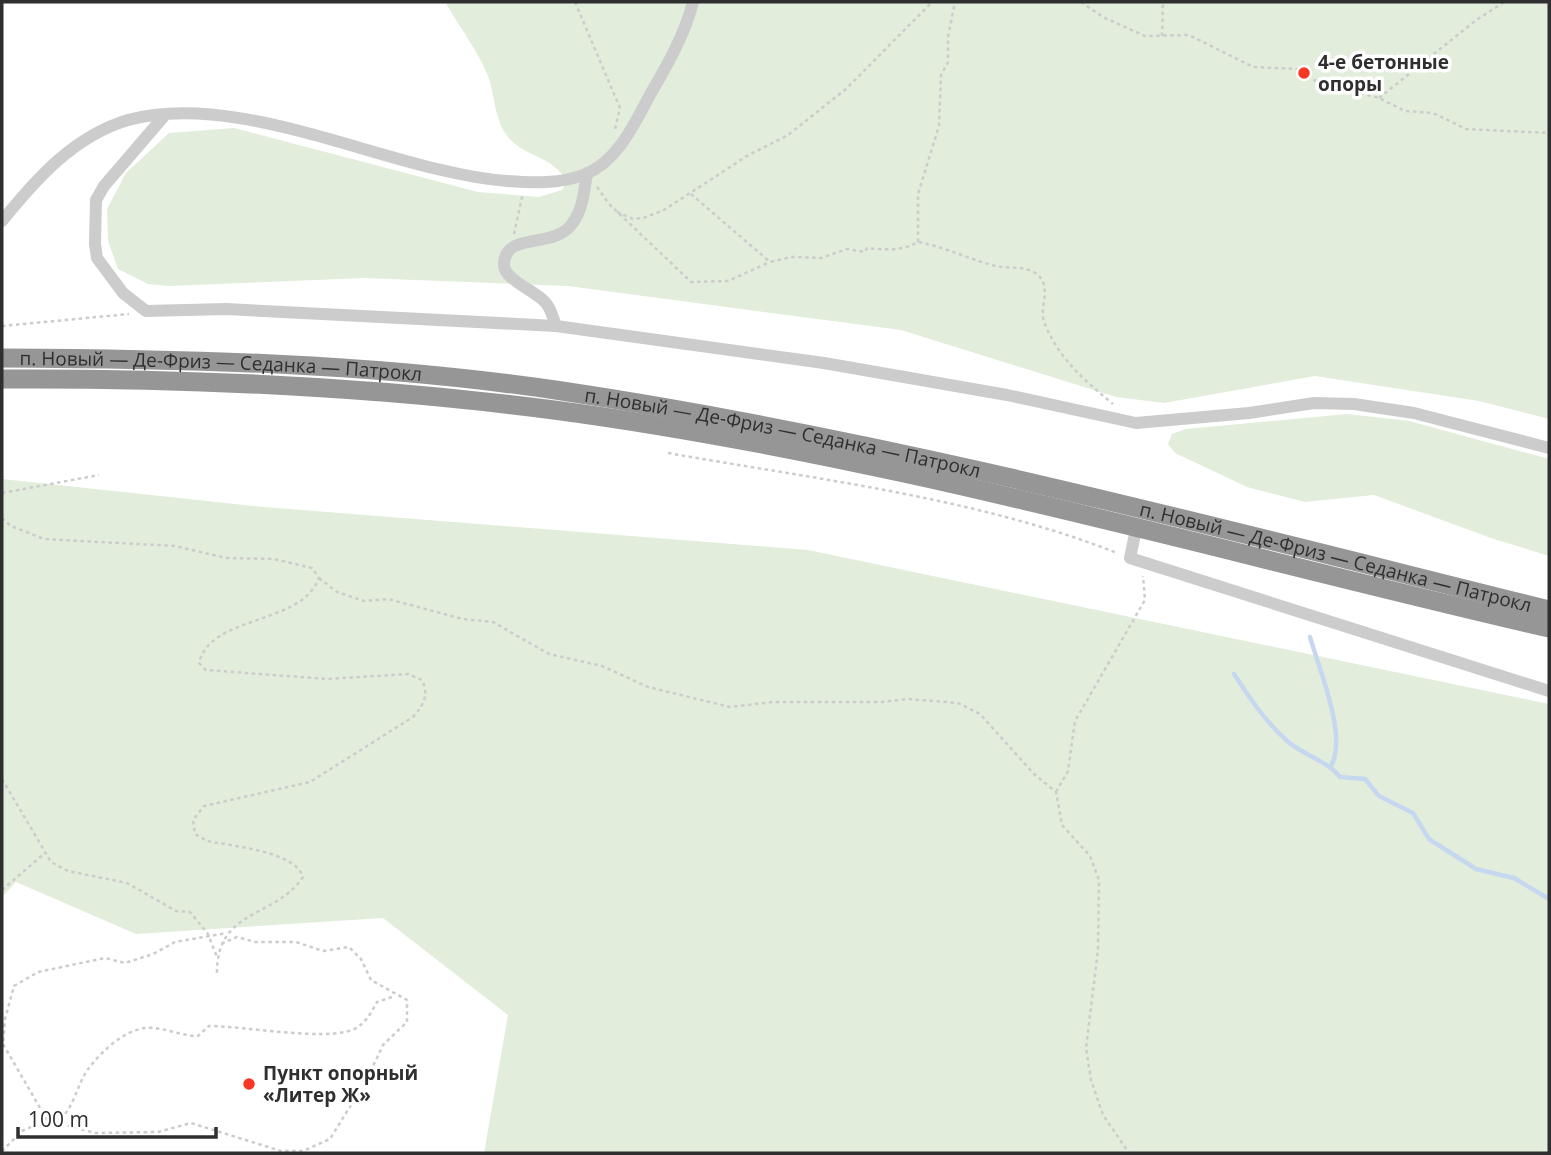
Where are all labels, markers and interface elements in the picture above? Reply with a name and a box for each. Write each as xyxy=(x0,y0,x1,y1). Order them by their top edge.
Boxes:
place label: 4-е бетонные опоры xyxy=(1318,49,1449,97)
marker: 4-е бетонные опоры xyxy=(1296,65,1312,81)
street label: п. Новый — Де-Фриз — Седанка — Патрокл xyxy=(19,345,423,387)
street label: п. Новый — Де-Фриз — Седанка — Патрокл xyxy=(583,382,983,484)
street label: п. Новый — Де-Фриз — Седанка — Патрокл xyxy=(1137,496,1534,618)
place label: Пункт опорный «Литер Ж» xyxy=(263,1060,418,1108)
marker: Пункт опорный «Литер Ж» xyxy=(241,1076,257,1092)
scale bar xyxy=(18,1096,215,1140)
text: 100 m xyxy=(28,1105,89,1133)

